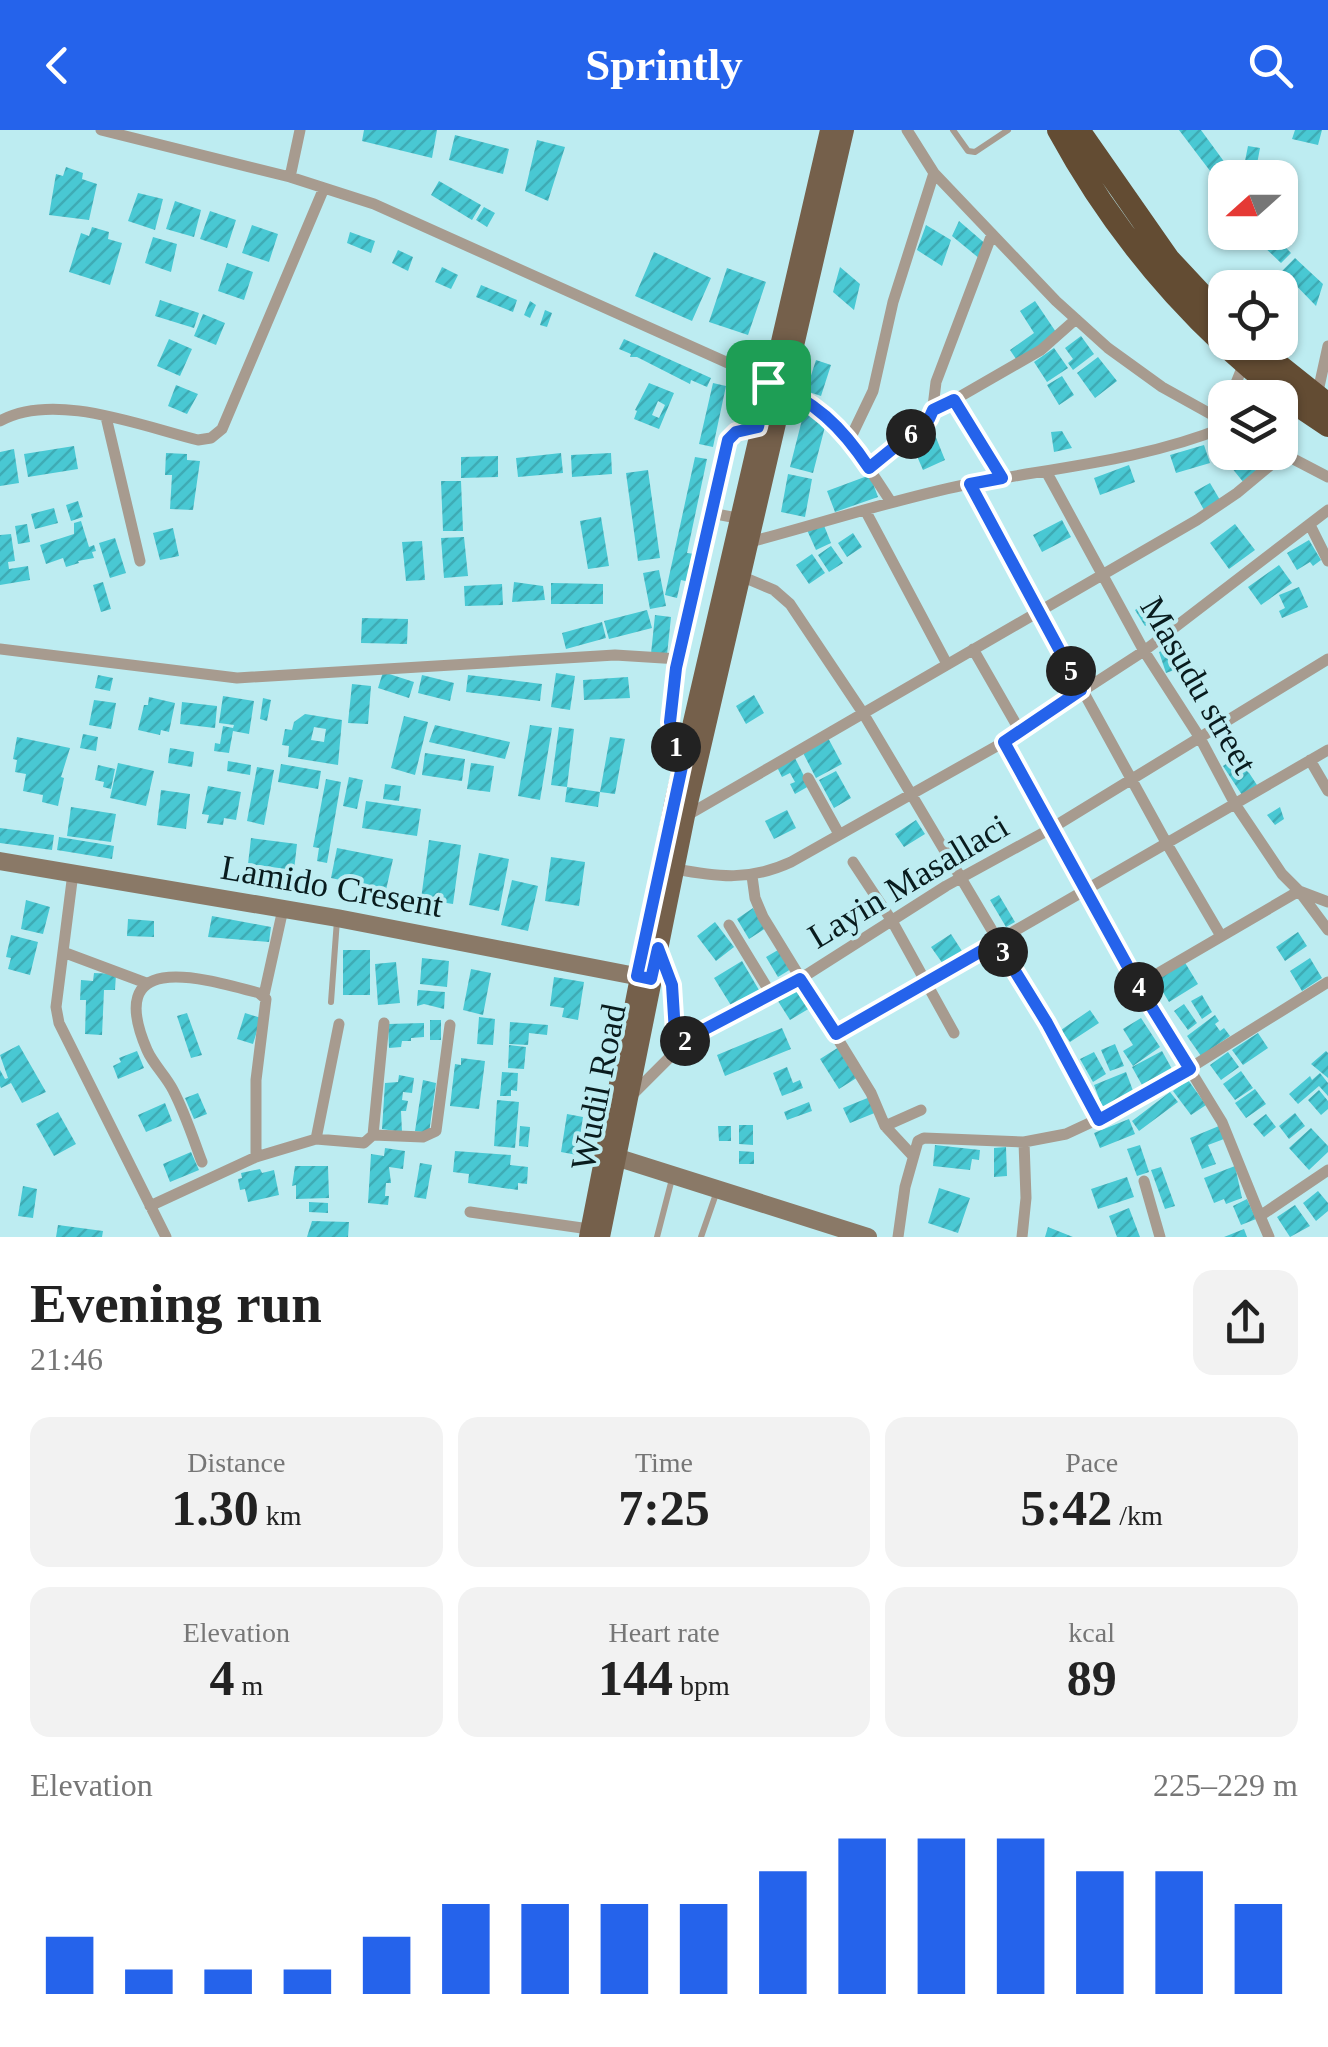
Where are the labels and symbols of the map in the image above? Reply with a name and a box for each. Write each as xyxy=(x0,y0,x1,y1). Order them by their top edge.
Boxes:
north arrow xyxy=(1208,160,1298,250)
pin xyxy=(726,340,811,425)
pin: 6 xyxy=(886,409,936,459)
street label: Masudu street xyxy=(1132,590,1265,781)
pin: 5 xyxy=(1046,646,1096,696)
pin: 1 xyxy=(651,722,701,772)
street label: Layin Masallaci xyxy=(801,806,1016,956)
street label: Lamido Cresent xyxy=(218,848,446,925)
pin: 3 xyxy=(978,927,1028,977)
pin: 4 xyxy=(1114,962,1164,1012)
street label: Wudil Road xyxy=(563,1000,634,1174)
pin: 2 xyxy=(660,1016,710,1066)

